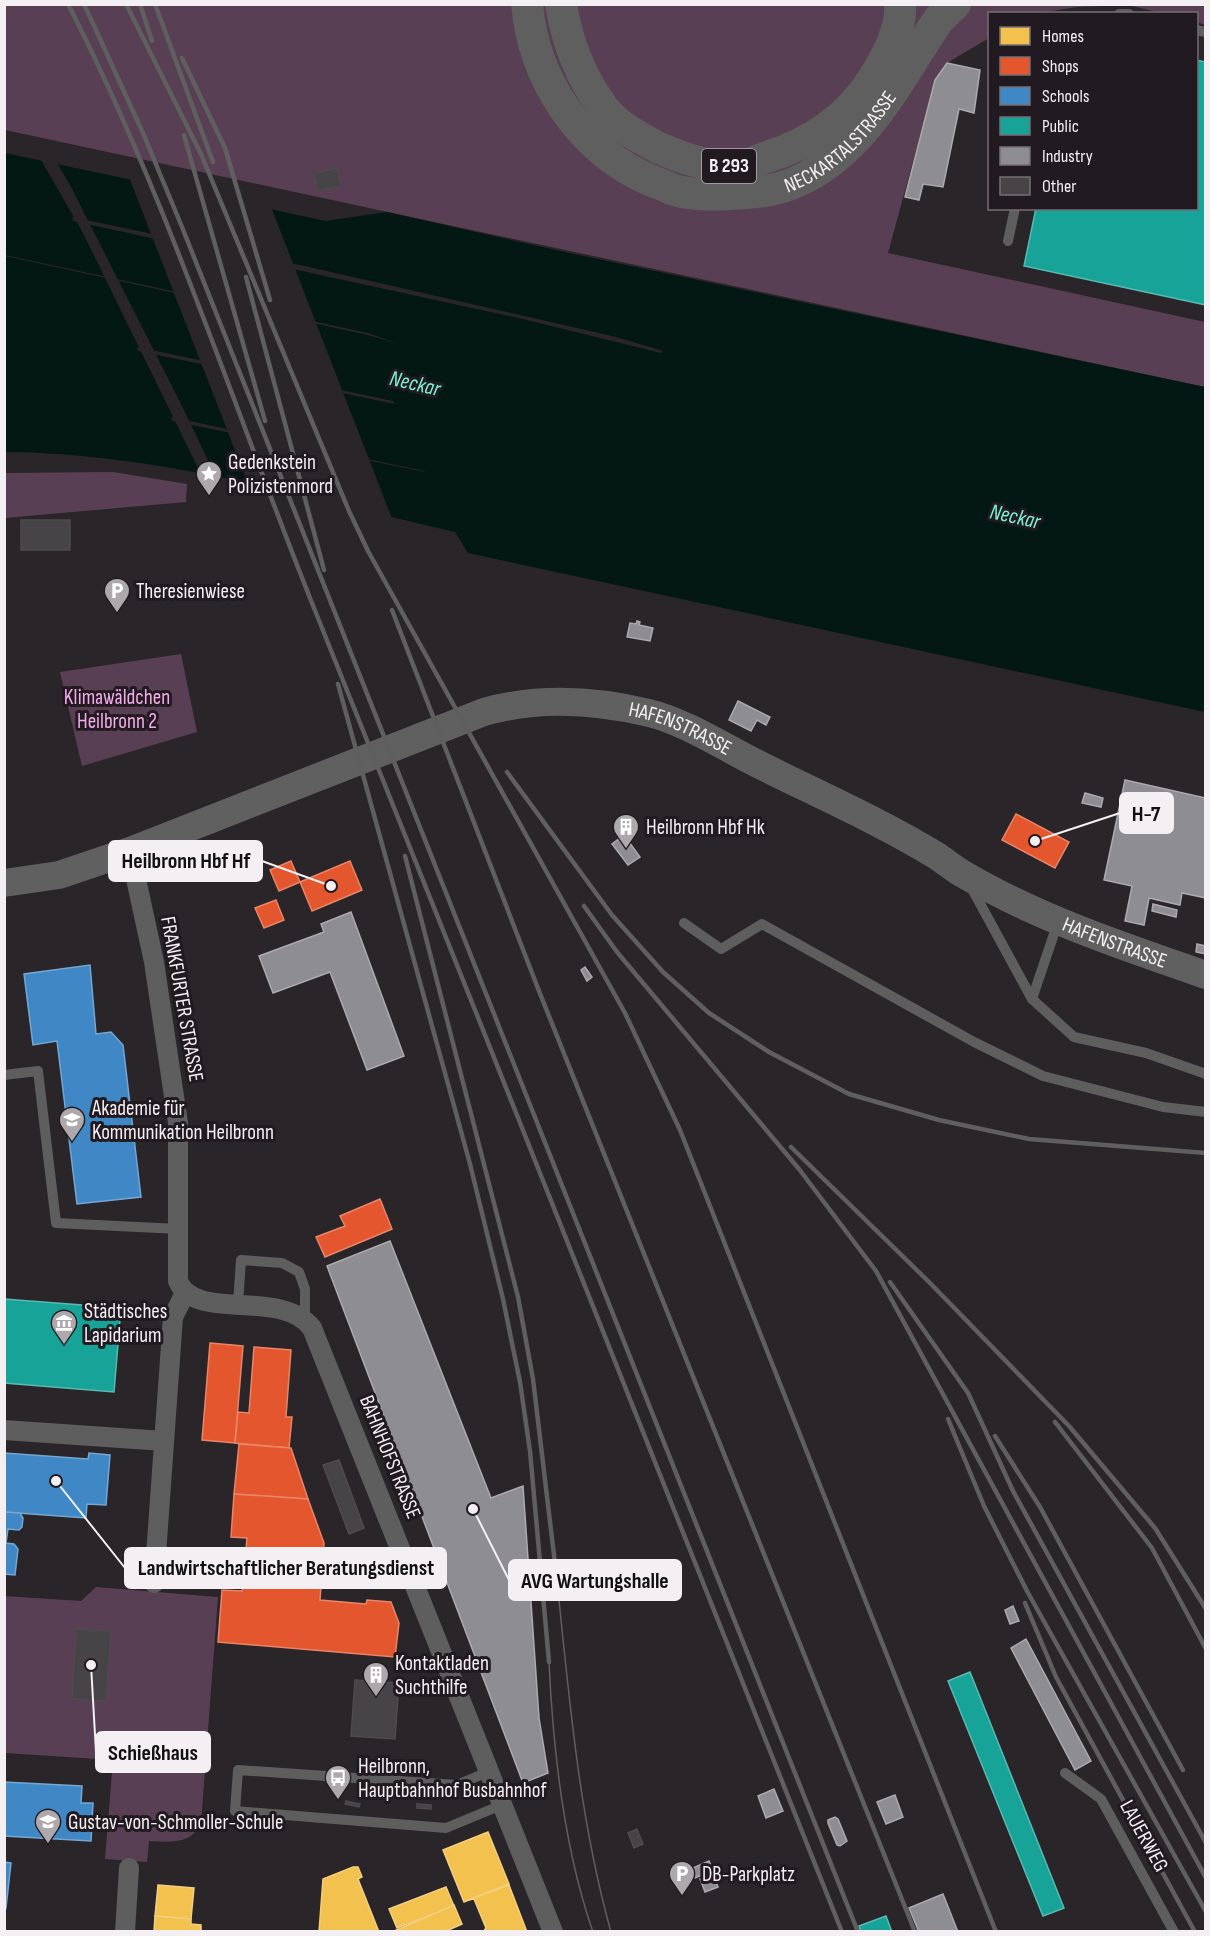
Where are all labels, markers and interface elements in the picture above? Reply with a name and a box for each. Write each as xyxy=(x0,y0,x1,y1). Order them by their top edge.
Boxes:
legend xyxy=(988,12,1198,210)
text: Homes xyxy=(1042,26,1084,47)
text: Shops xyxy=(1042,56,1079,77)
street label: NECKARTALSTRASSE xyxy=(780,86,902,198)
text: Schools xyxy=(1042,86,1089,107)
text: Public xyxy=(1042,116,1079,137)
text: Industry xyxy=(1042,146,1093,167)
road number: B 293 xyxy=(702,149,756,183)
text: Other xyxy=(1042,176,1076,197)
water label: Neckar xyxy=(387,365,444,403)
place label: Gedenkstein Polizistenmord xyxy=(228,450,333,499)
place icon: Gedenkstein Polizistenmord xyxy=(194,459,224,497)
water label: Neckar xyxy=(987,498,1044,536)
parking icon: Theresienwiese xyxy=(102,576,132,614)
place label: Theresienwiese xyxy=(136,579,245,604)
park label: Klimawäldchen Heilbronn 2 xyxy=(64,685,170,734)
street label: HAFENSTRASSE xyxy=(627,696,736,760)
callout: H-7 xyxy=(1120,793,1173,833)
text: H-7 xyxy=(1132,801,1161,828)
building icon: Heilbronn Hbf Hk xyxy=(611,812,641,850)
place label: Heilbronn Hbf Hk xyxy=(646,815,765,840)
callout: Heilbronn Hbf Hf xyxy=(109,841,262,881)
text: Heilbronn Hbf Hf xyxy=(122,848,252,875)
street label: HAFENSTRASSE xyxy=(1059,912,1170,973)
street label: FRANKFURTER STRASSE xyxy=(155,914,209,1084)
place label: Akademie für Kommunikation Heilbronn xyxy=(91,1096,274,1145)
school or university icon: Akademie für Kommunikation Heilbronn xyxy=(57,1105,87,1143)
place label: Städtisches Lapidarium xyxy=(84,1299,167,1348)
museum icon: Städtisches Lapidarium xyxy=(49,1308,79,1346)
street label: BAHNHOFSTRASSE xyxy=(354,1392,426,1522)
callout: Landwirtschaftlicher Beratungsdienst xyxy=(125,1548,446,1588)
text: Landwirtschaftlicher Beratungsdienst xyxy=(138,1555,434,1582)
callout: AVG Wartungshalle xyxy=(509,1560,681,1600)
text: AVG Wartungshalle xyxy=(520,1568,669,1595)
place label: Kontaktladen Suchthilfe xyxy=(395,1651,489,1700)
building icon: Kontaktladen Suchthilfe xyxy=(361,1660,391,1698)
callout: Schießhaus xyxy=(96,1732,210,1772)
text: Schießhaus xyxy=(108,1740,198,1767)
place label: Heilbronn, Hauptbahnhof Busbahnhof xyxy=(358,1754,547,1803)
bus stop icon: Heilbronn, Hauptbahnhof Busbahnhof xyxy=(323,1763,353,1801)
street label: LAUERWEG xyxy=(1114,1796,1174,1876)
school or university icon: Gustav-von-Schmoller-Schule xyxy=(33,1807,63,1845)
place label: Gustav-von-Schmoller-Schule xyxy=(68,1810,283,1835)
parking icon: DB-Parkplatz xyxy=(667,1859,697,1897)
place label: DB-Parkplatz xyxy=(702,1862,795,1887)

